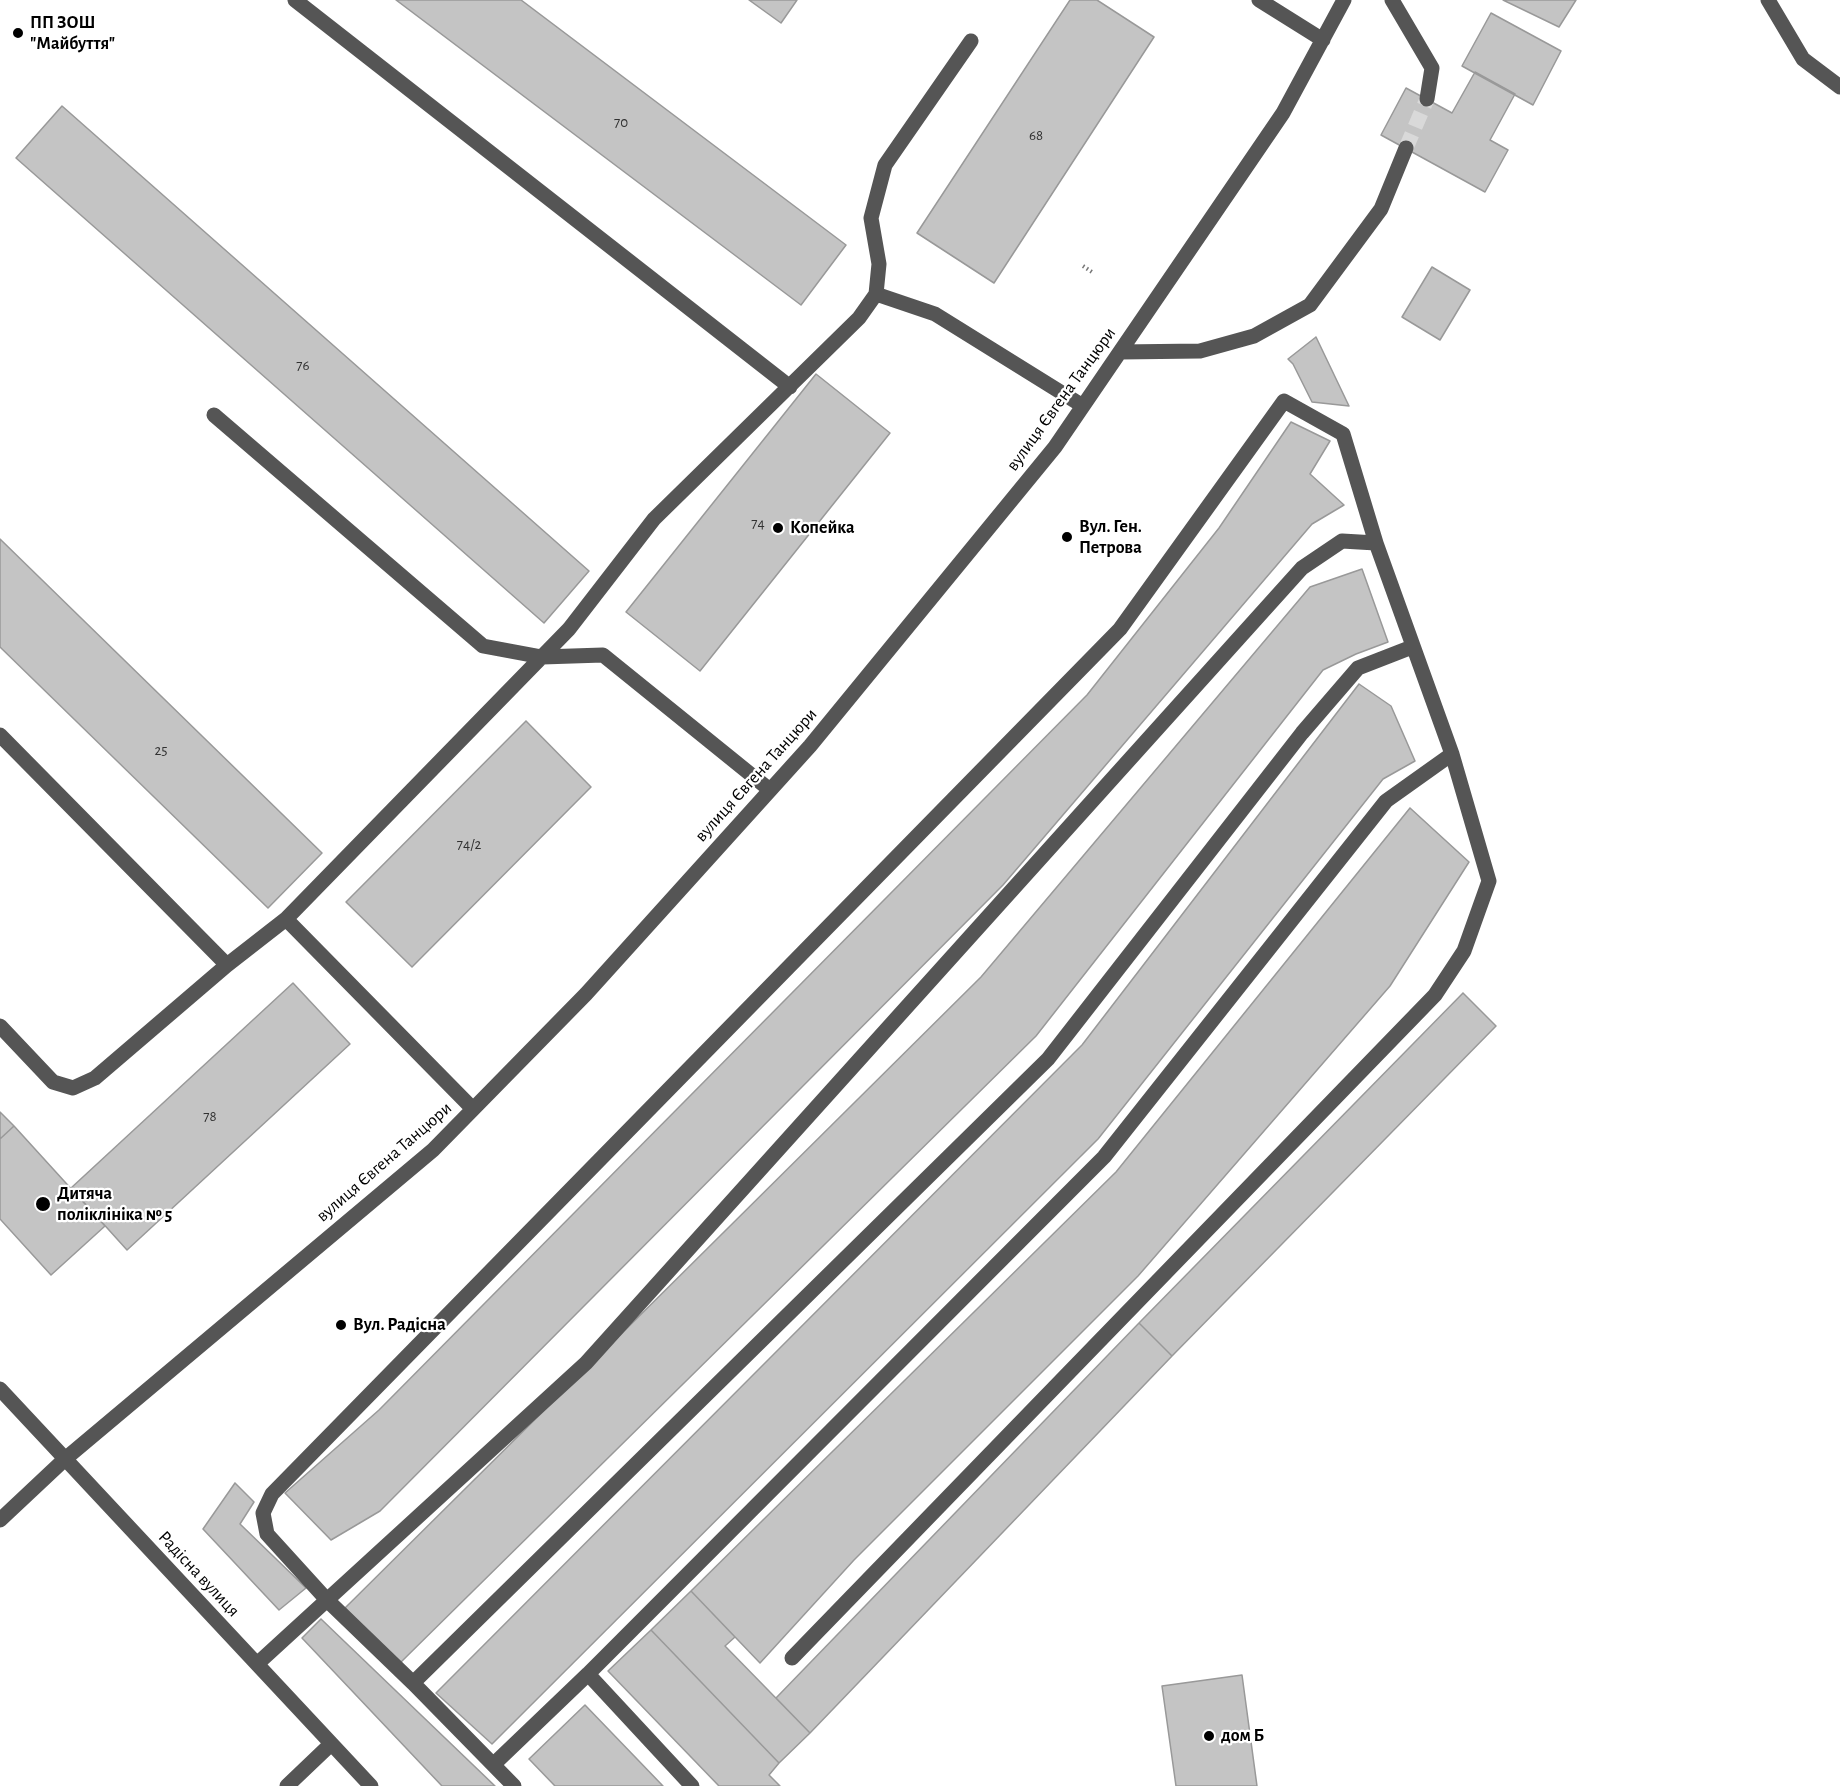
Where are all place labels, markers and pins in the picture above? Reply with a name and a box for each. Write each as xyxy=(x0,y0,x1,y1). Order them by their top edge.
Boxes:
place label: ПП ЗОШ "Майбуття" xyxy=(30,12,115,54)
marker: ПП ЗОШ "Майбуття" xyxy=(11,26,25,40)
place label: Вул. Ген. Петрова xyxy=(1079,516,1142,558)
place label: Копейка xyxy=(790,517,855,539)
marker: Копейка xyxy=(771,521,785,535)
marker: Вул. Ген. Петрова xyxy=(1060,530,1074,544)
place label: Дитяча поліклініка № 5 xyxy=(57,1183,172,1226)
marker: Дитяча поліклініка № 5 xyxy=(34,1195,52,1213)
place label: Вул. Радісна xyxy=(353,1314,446,1336)
marker: Вул. Радісна xyxy=(334,1318,348,1332)
place label: дом Б xyxy=(1221,1725,1264,1747)
marker: дом Б xyxy=(1202,1729,1216,1743)

